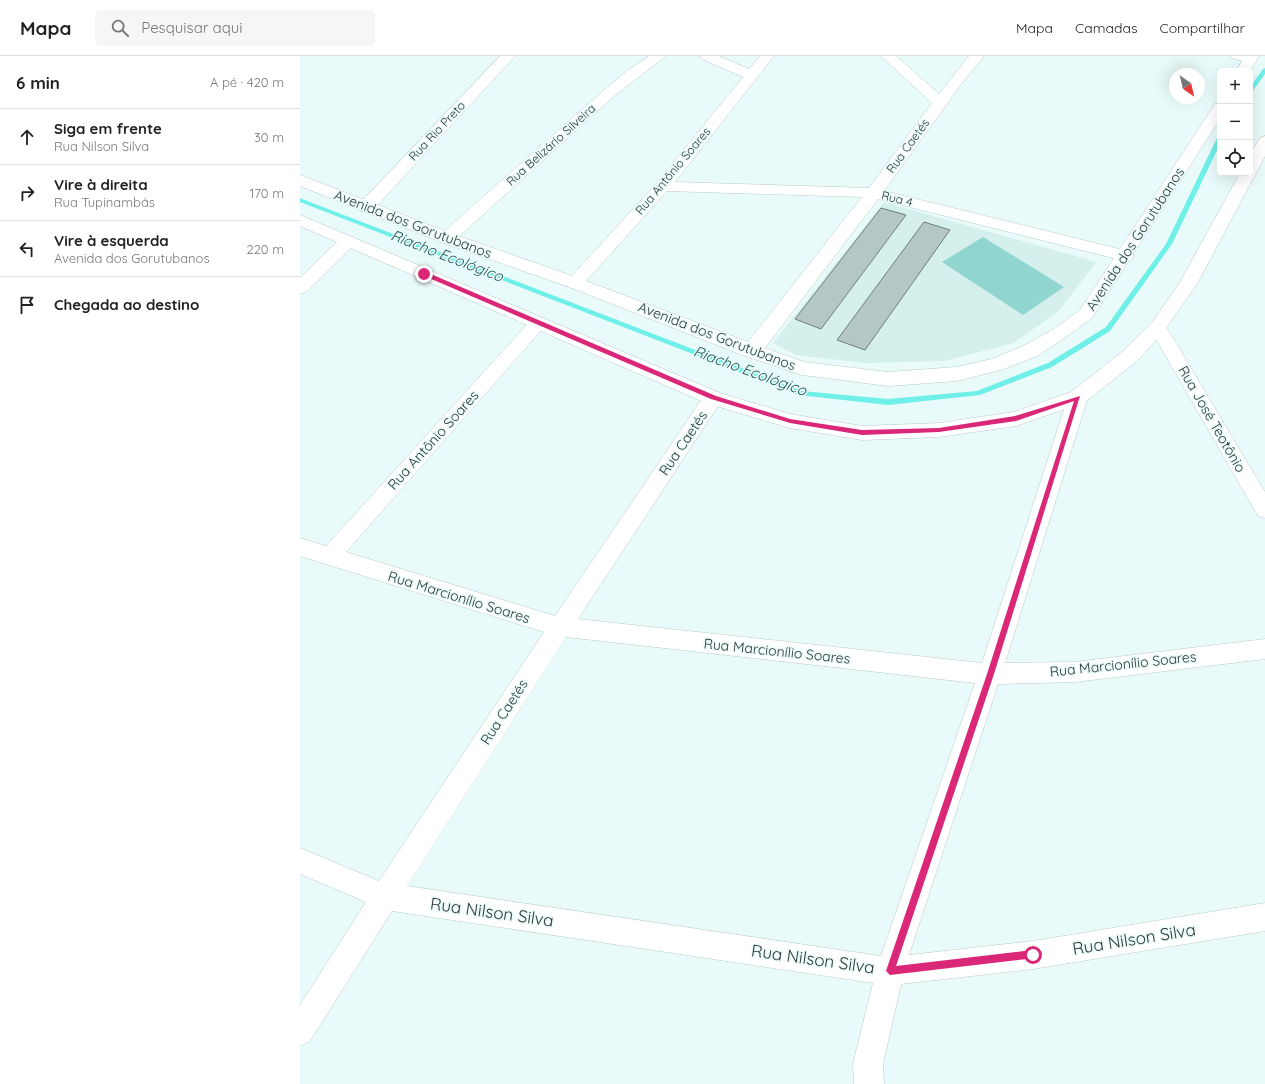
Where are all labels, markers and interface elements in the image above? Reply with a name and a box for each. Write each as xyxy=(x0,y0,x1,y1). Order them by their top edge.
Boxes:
search box xyxy=(95,10,375,46)
text: Mapa xyxy=(20,16,71,40)
icon: search xyxy=(109,17,131,39)
text: Pesquisar aqui xyxy=(141,18,243,37)
text: Mapa xyxy=(1016,19,1053,37)
text: Camadas xyxy=(1075,19,1137,37)
text: Compartilhar xyxy=(1159,19,1245,37)
north arrow xyxy=(1169,68,1205,104)
map controls xyxy=(1217,68,1253,176)
button: + xyxy=(1217,68,1253,104)
text: 6 min xyxy=(16,72,60,93)
text: A pé · 420 m xyxy=(210,74,284,90)
street label: Rua Rio Preto xyxy=(405,98,468,164)
street label: Rua Belizário Silveira xyxy=(503,101,598,189)
button: − xyxy=(1217,104,1253,140)
street label: Rua Caetés xyxy=(883,115,933,176)
text: Siga em frente xyxy=(54,119,162,138)
street label: Rua Antônio Soares xyxy=(632,124,714,217)
icon: ahead xyxy=(16,126,38,148)
text: 30 m xyxy=(254,129,284,145)
text: Rua Nilson Silva xyxy=(54,138,149,154)
button: locate xyxy=(1217,140,1253,176)
street label: Avenida dos Gorutubanos xyxy=(1082,164,1188,314)
text: Vire à direita xyxy=(54,175,148,194)
icon: right xyxy=(16,182,38,204)
text: 170 m xyxy=(249,185,284,201)
street label: Avenida dos Gorutubanos xyxy=(332,186,494,262)
street label: Rua 4 xyxy=(880,187,914,210)
text: Rua Tupinambás xyxy=(54,194,155,210)
water label: Riacho Ecológico xyxy=(388,225,507,286)
text: Vire à esquerda xyxy=(54,231,169,250)
icon: left xyxy=(16,238,38,260)
text: 220 m xyxy=(246,241,284,257)
text: Avenida dos Gorutubanos xyxy=(54,250,210,266)
route end xyxy=(415,265,433,283)
icon: arrive xyxy=(16,294,38,316)
text: Chegada ao destino xyxy=(54,295,199,314)
street label: Avenida dos Gorutubanos xyxy=(636,298,798,374)
water label: Riacho Ecológico xyxy=(691,341,810,400)
street label: Rua José Teotônio xyxy=(1174,362,1250,476)
street label: Rua Antônio Soares xyxy=(384,387,482,493)
street label: Rua Caetés xyxy=(655,407,711,479)
street label: Rua Marcionílio Soares xyxy=(386,567,532,627)
street label: Rua Marcionílio Soares xyxy=(703,634,851,668)
street label: Rua Marcionílio Soares xyxy=(1049,647,1197,681)
street label: Rua Caetés xyxy=(476,676,532,748)
street label: Rua Nilson Silva xyxy=(429,892,555,931)
street label: Rua Nilson Silva xyxy=(1071,918,1197,959)
street label: Rua Nilson Silva xyxy=(750,939,876,978)
route start xyxy=(1024,946,1042,964)

